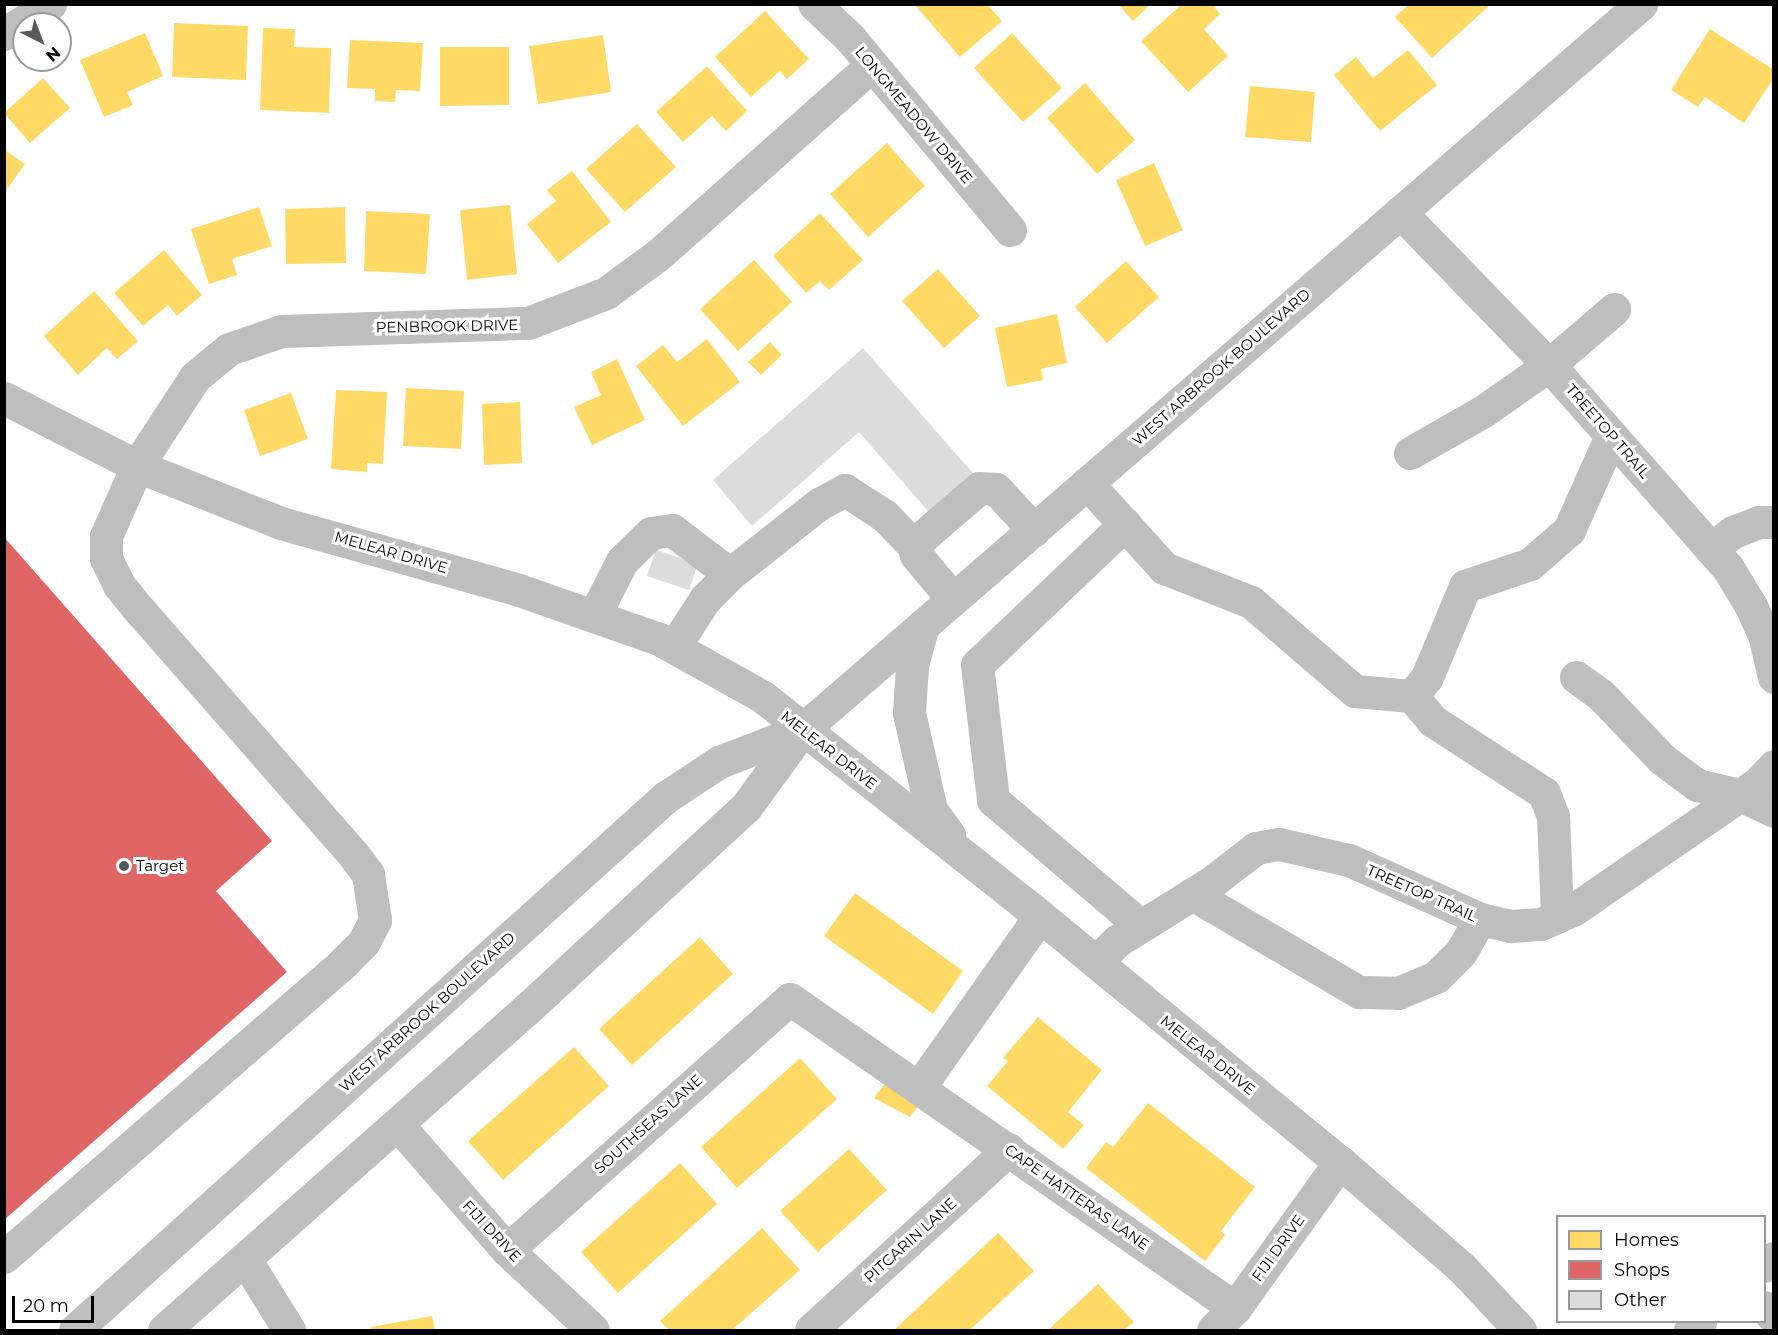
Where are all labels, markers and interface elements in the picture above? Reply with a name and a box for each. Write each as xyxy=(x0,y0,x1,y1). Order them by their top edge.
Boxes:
north arrow xyxy=(12,12,72,72)
text: N xyxy=(42,43,64,66)
street label: LONGMEADOW DRIVE xyxy=(851,43,977,187)
street label: WEST ARBROOK BOULEVARD xyxy=(1128,285,1314,449)
street label: PENBROOK DRIVE xyxy=(376,316,518,336)
street label: TREETOP TRAIL xyxy=(1562,380,1654,482)
street label: MELEAR DRIVE xyxy=(332,527,450,577)
street label: MELEAR DRIVE xyxy=(778,707,880,793)
place label: Target xyxy=(136,857,184,875)
marker: Target xyxy=(117,859,131,873)
street label: TREETOP TRAIL xyxy=(1364,861,1480,925)
street label: WEST ARBROOK BOULEVARD xyxy=(336,928,518,1096)
street label: MELEAR DRIVE xyxy=(1157,1011,1259,1099)
street label: SOUTHSEAS LANE xyxy=(590,1071,706,1177)
street label: CAPE HATTERAS LANE xyxy=(1001,1140,1153,1254)
street label: PITCARIN LANE xyxy=(860,1194,960,1286)
street label: FIJI DRIVE xyxy=(459,1196,525,1266)
street label: FIJI DRIVE xyxy=(1248,1211,1308,1285)
legend xyxy=(1556,1215,1766,1323)
text: Homes xyxy=(1614,1229,1679,1251)
text: Shops xyxy=(1614,1259,1670,1281)
scale bar xyxy=(15,1284,98,1322)
text: Other xyxy=(1614,1289,1667,1311)
text: 20 m xyxy=(23,1295,69,1317)

